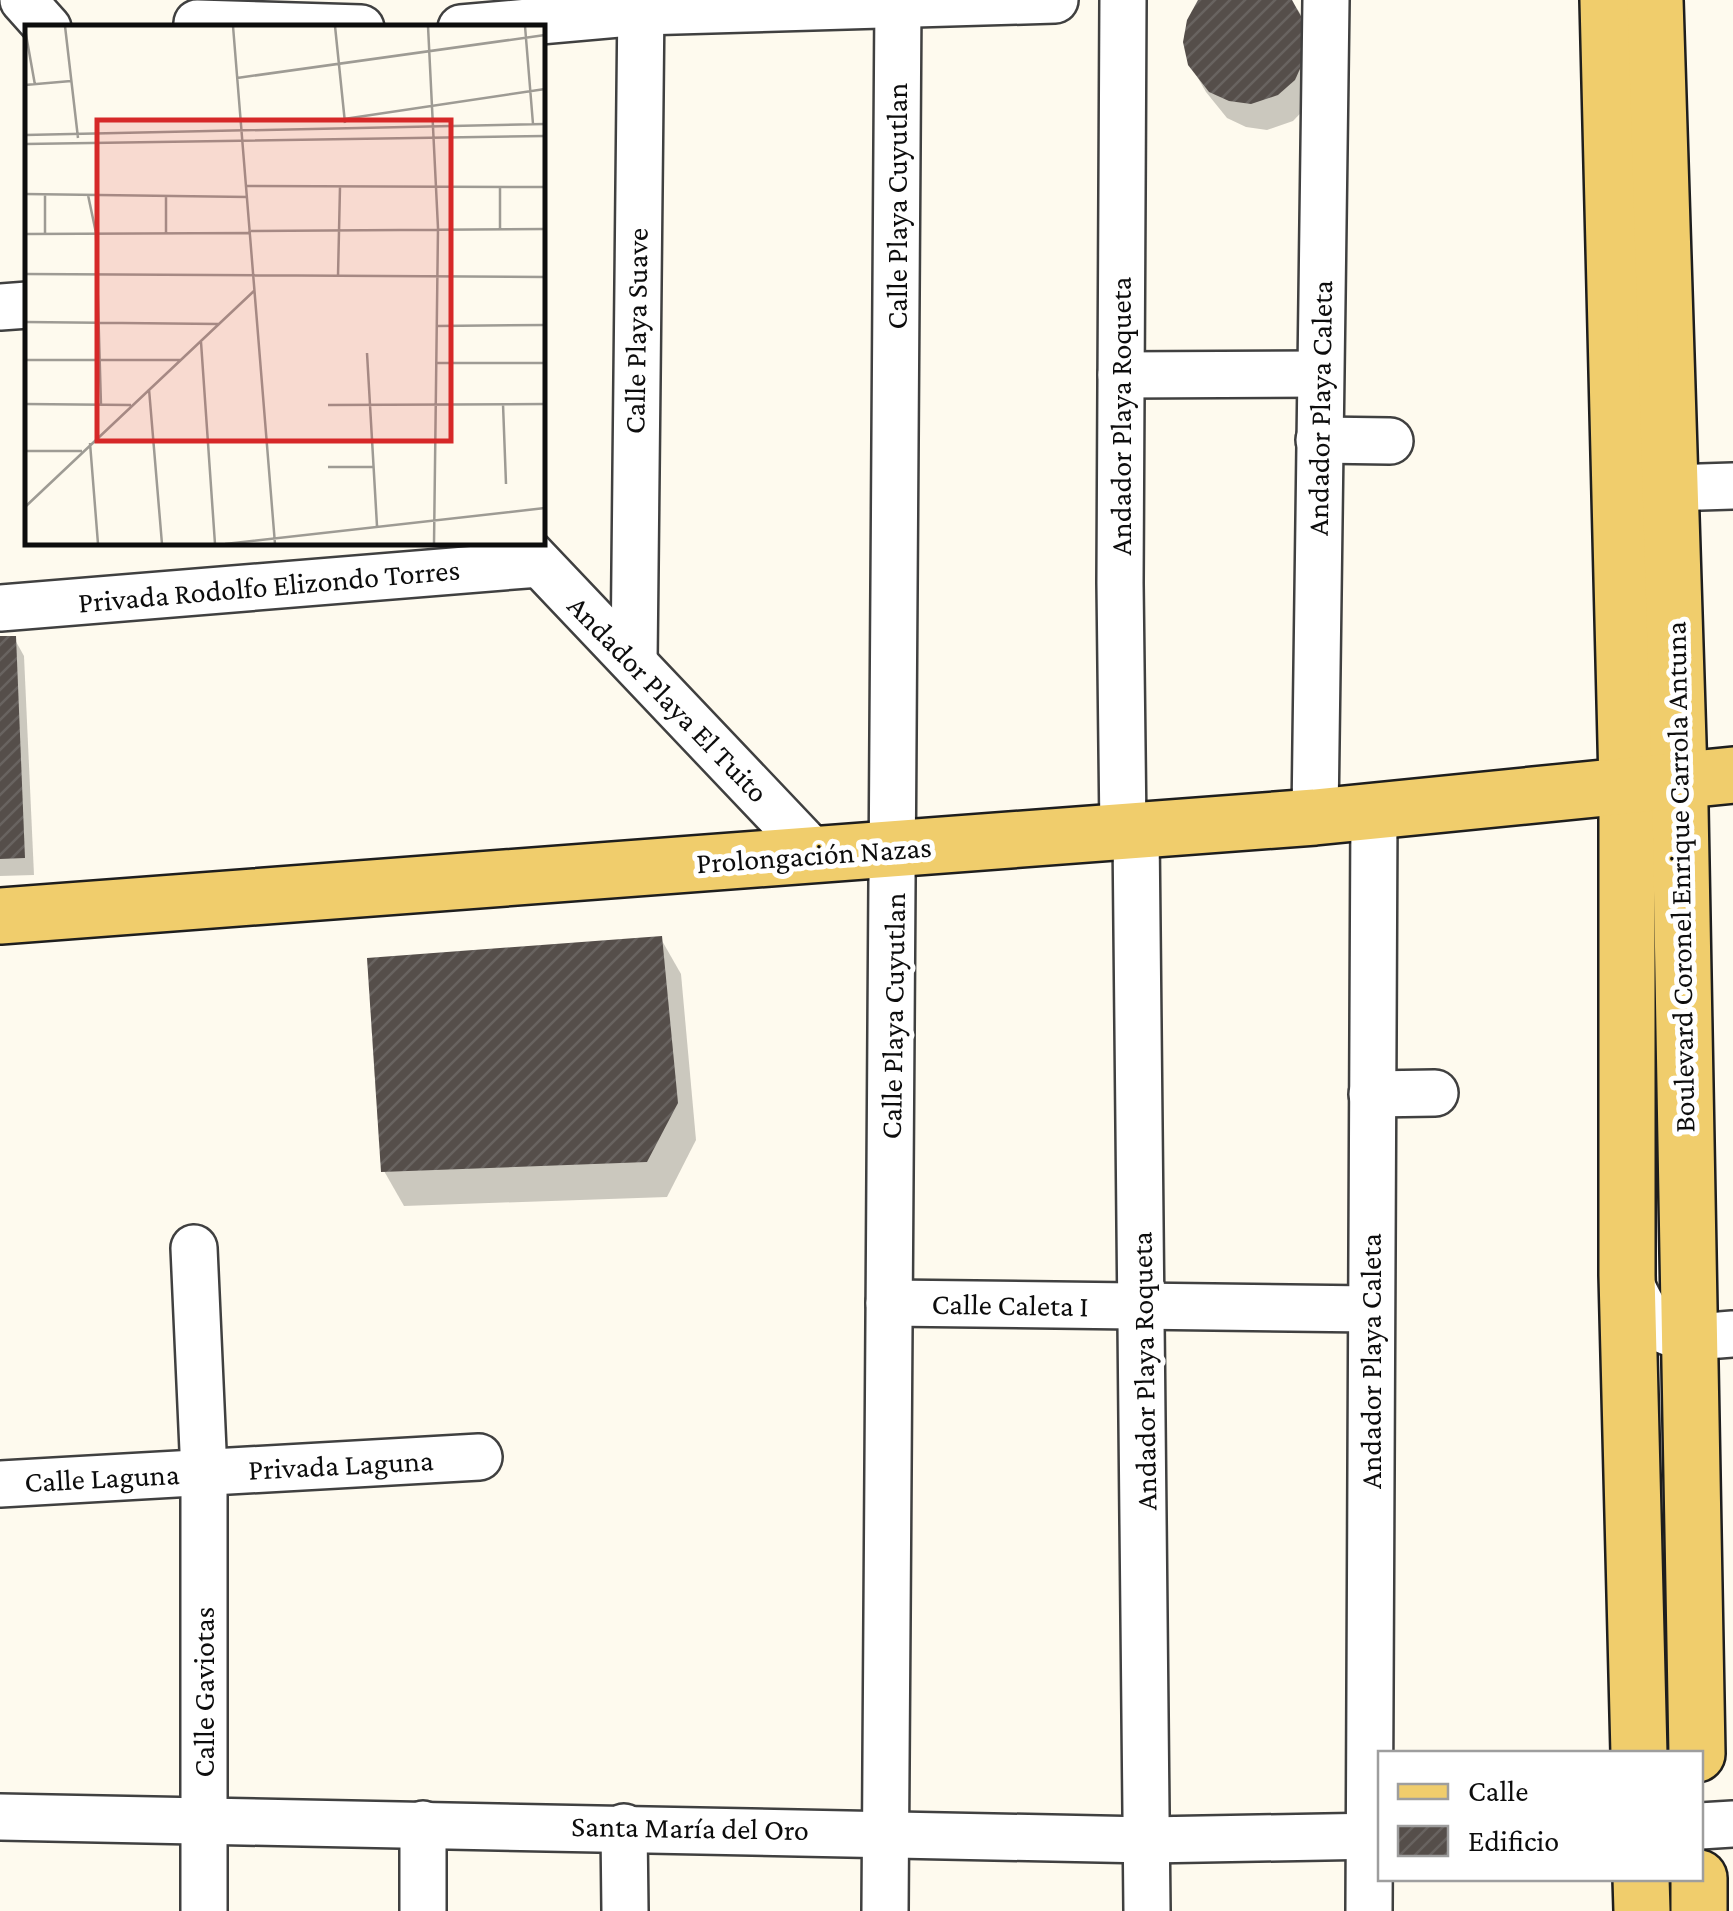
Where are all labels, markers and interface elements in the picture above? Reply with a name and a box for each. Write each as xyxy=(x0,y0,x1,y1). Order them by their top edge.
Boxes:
inset map xyxy=(25,25,545,545)
street label: Calle Playa Cuyutlan xyxy=(880,83,914,329)
street label: Calle Playa Suave xyxy=(617,228,655,434)
street label: Andador Playa Roqueta xyxy=(1104,276,1138,555)
street label: Andador Playa Caleta xyxy=(1301,280,1339,536)
street label: Privada Rodolfo Elizondo Torres xyxy=(77,552,461,619)
street label: Andador Playa El Tuito xyxy=(561,589,775,809)
street label: Boulevard Coronel Enrique Carrola Antuna xyxy=(1659,621,1701,1133)
street label: Prolongación Nazas xyxy=(695,830,933,880)
street label: Calle Playa Cuyutlan xyxy=(874,892,912,1140)
street label: Andador Playa Roqueta xyxy=(1125,1231,1163,1511)
street label: Andador Playa Caleta xyxy=(1354,1233,1388,1489)
street label: Calle Caleta I xyxy=(931,1287,1089,1322)
street label: Privada Laguna xyxy=(247,1443,435,1487)
street label: Calle Laguna xyxy=(24,1457,181,1499)
street label: Calle Gaviotas xyxy=(187,1607,220,1777)
legend xyxy=(1378,1751,1703,1881)
text: Calle xyxy=(1468,1774,1528,1807)
street label: Santa María del Oro xyxy=(571,1809,809,1846)
text: Edificio xyxy=(1468,1824,1559,1857)

